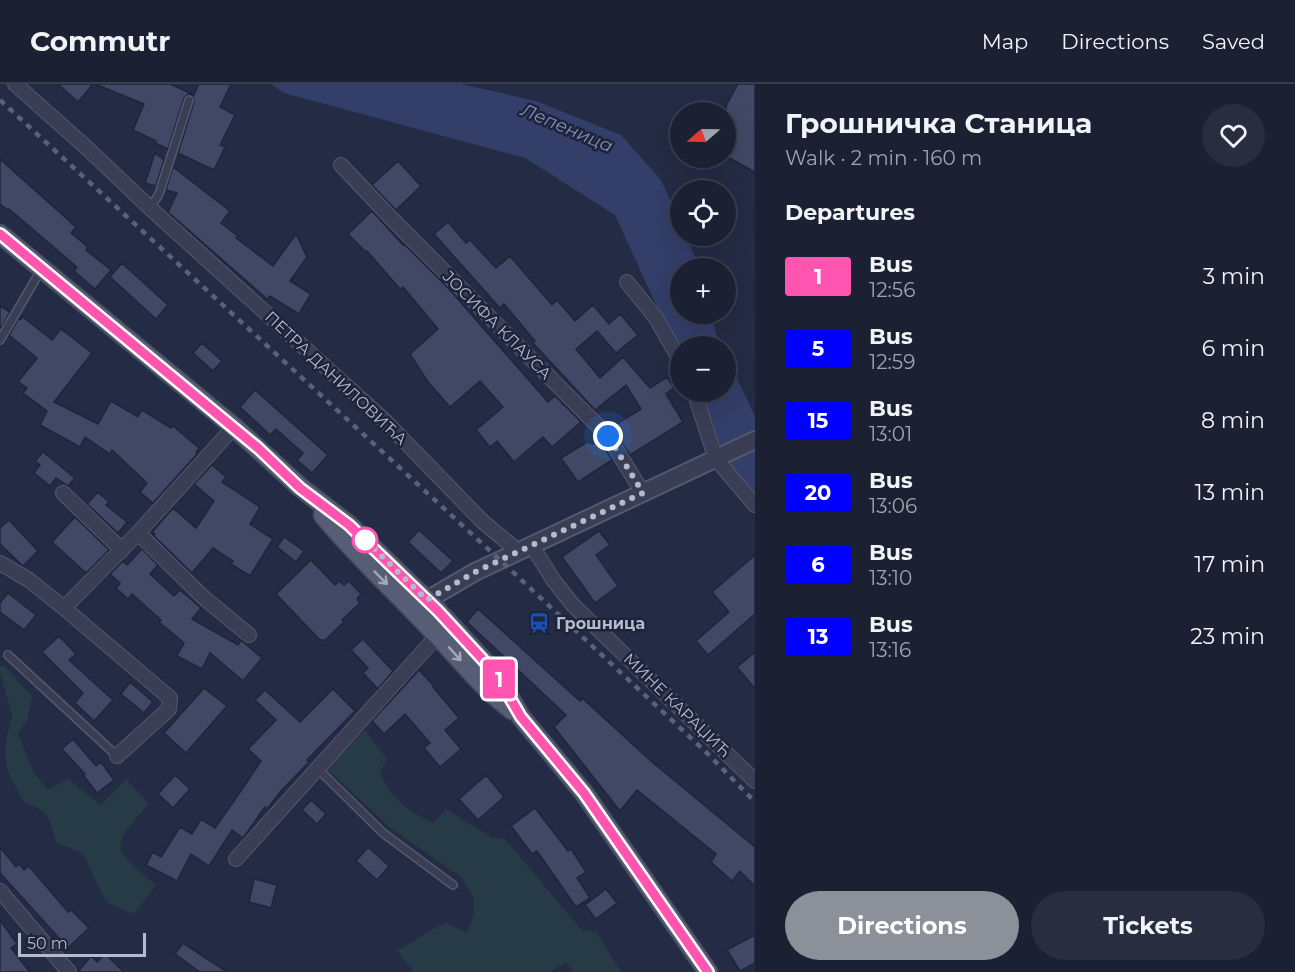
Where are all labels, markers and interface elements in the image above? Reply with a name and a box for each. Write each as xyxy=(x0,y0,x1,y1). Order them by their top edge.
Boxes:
text: Commutr xyxy=(30,24,170,58)
text: Map xyxy=(982,29,1028,54)
text: Directions xyxy=(1061,29,1169,54)
text: Saved xyxy=(1202,29,1265,54)
water label: Лепеница xyxy=(517,98,616,157)
north arrow xyxy=(670,102,736,168)
map controls xyxy=(670,102,736,402)
button: heart xyxy=(1202,104,1265,167)
text: Грошничка Станица xyxy=(785,106,1092,140)
text: Walk · 2 min · 160 m xyxy=(785,146,982,170)
button: locate xyxy=(670,180,736,246)
text: Departures xyxy=(785,199,915,226)
text: Bus xyxy=(869,251,913,278)
button: + xyxy=(670,258,736,324)
text: 3 min xyxy=(1203,263,1265,290)
text: 1 xyxy=(814,264,822,289)
street label: ЈОСИФА КЛАУСА xyxy=(439,267,555,383)
text: 12:56 xyxy=(869,278,915,302)
street label: ПЕТРА ДАНИЛОВИЋА xyxy=(261,307,411,449)
text: Bus xyxy=(869,323,913,350)
text: 6 min xyxy=(1202,335,1265,362)
button: − xyxy=(670,336,736,402)
text: 5 xyxy=(812,336,824,361)
text: 12:59 xyxy=(869,350,915,374)
text: Bus xyxy=(869,395,913,422)
text: 8 min xyxy=(1201,407,1265,434)
text: 15 xyxy=(808,408,828,433)
your location xyxy=(593,421,623,451)
text: 13:01 xyxy=(869,422,912,446)
text: Bus xyxy=(869,467,913,494)
text: 13 min xyxy=(1195,479,1265,506)
text: 20 xyxy=(805,480,831,505)
text: 13:06 xyxy=(869,494,917,518)
unlabelled marker xyxy=(352,527,378,553)
text: Bus xyxy=(869,539,913,566)
text: 17 min xyxy=(1194,551,1265,578)
text: 6 xyxy=(811,552,825,577)
text: 13:10 xyxy=(869,566,912,590)
one-way arrow xyxy=(374,570,389,585)
station icon: Грошница xyxy=(527,611,551,635)
text: Bus xyxy=(869,611,913,638)
place label: Грошница xyxy=(556,614,645,633)
text: 23 min xyxy=(1190,623,1265,650)
text: 13 xyxy=(808,624,828,649)
text: 13:16 xyxy=(869,638,911,662)
one-way arrow xyxy=(448,646,462,661)
street label: МИНЕ КАРАЏИЋ xyxy=(620,649,734,761)
line badge: 1 xyxy=(480,660,518,698)
text: 1 xyxy=(495,667,503,692)
button: Directions xyxy=(785,891,1019,960)
button: Tickets xyxy=(1031,891,1265,960)
scale bar xyxy=(18,930,146,958)
text: 50 m xyxy=(27,934,68,953)

